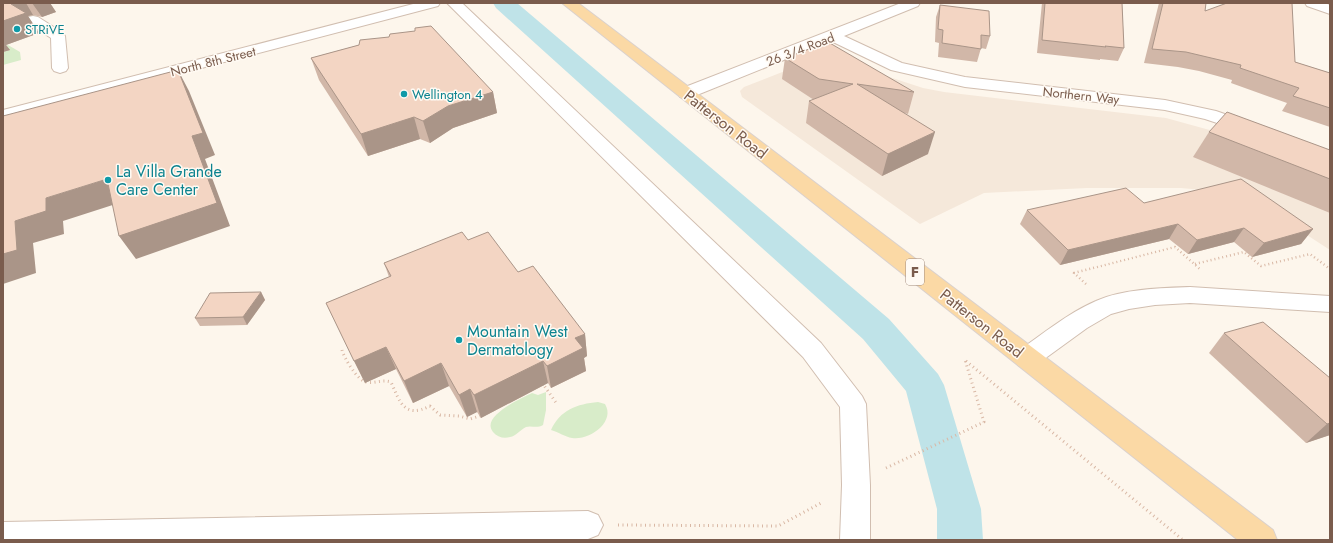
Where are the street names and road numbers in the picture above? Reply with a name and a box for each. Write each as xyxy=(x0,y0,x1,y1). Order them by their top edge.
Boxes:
street label: 26 3/4 Road xyxy=(763,28,837,71)
street label: North 8th Street xyxy=(168,41,259,81)
street label: Northern Way xyxy=(1042,82,1120,109)
street label: Patterson Road xyxy=(679,84,772,164)
road number: F xyxy=(906,259,924,285)
street label: Patterson Road xyxy=(935,283,1028,363)

